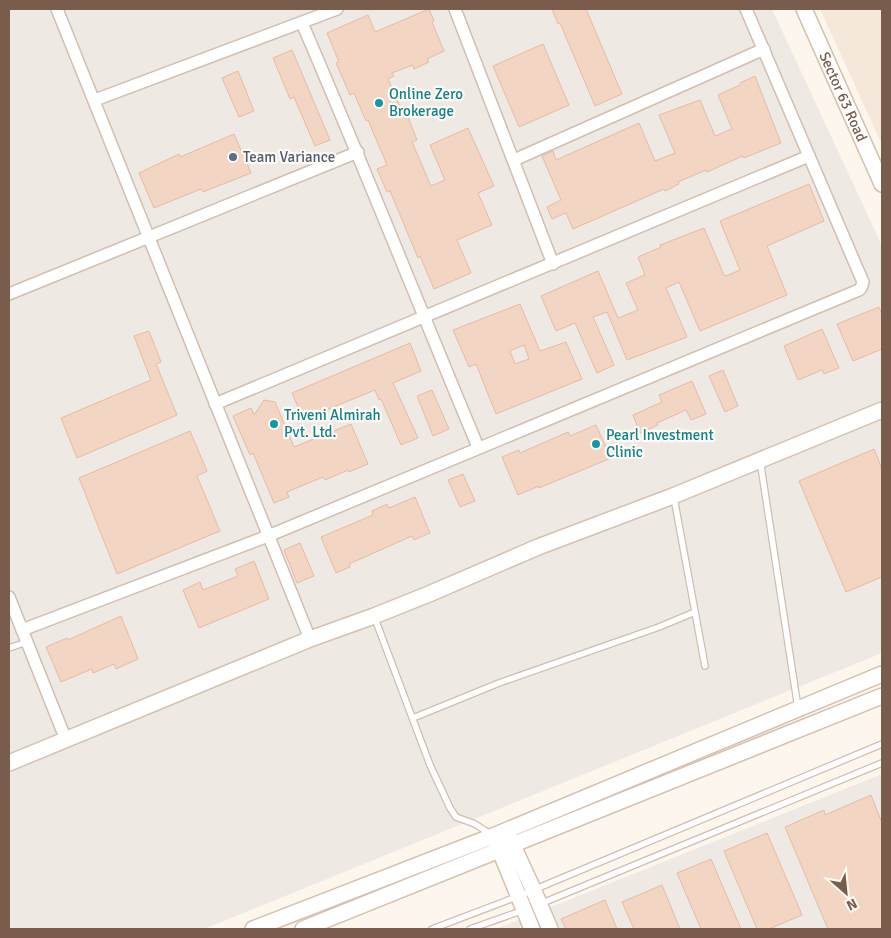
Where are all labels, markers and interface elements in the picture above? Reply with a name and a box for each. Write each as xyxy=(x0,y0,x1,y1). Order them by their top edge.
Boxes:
street label: Sector 63 Road xyxy=(815,49,871,144)
place label: Online Zero Brokerage xyxy=(389,85,463,120)
marker: Online Zero Brokerage xyxy=(373,97,385,109)
place label: Team Variance xyxy=(243,148,335,166)
marker: Team Variance xyxy=(227,151,239,163)
place label: Triveni Almirah Pvt. Ltd. xyxy=(284,406,381,441)
marker: Triveni Almirah Pvt. Ltd. xyxy=(268,418,280,430)
place label: Pearl Investment Clinic xyxy=(606,426,714,461)
marker: Pearl Investment Clinic xyxy=(590,438,602,450)
north arrow xyxy=(821,868,871,918)
text: N xyxy=(843,894,860,914)

